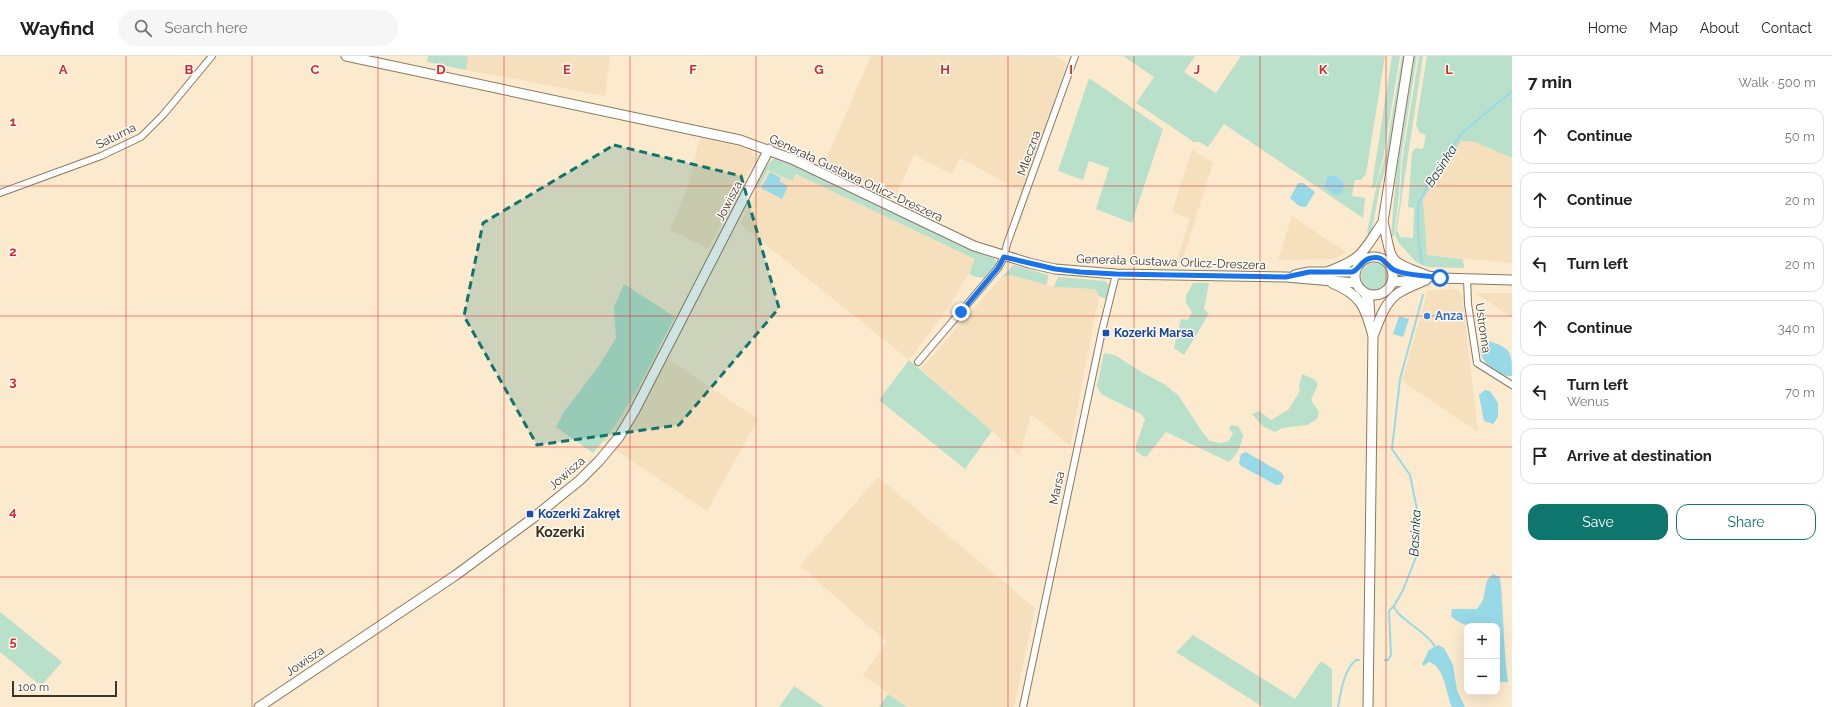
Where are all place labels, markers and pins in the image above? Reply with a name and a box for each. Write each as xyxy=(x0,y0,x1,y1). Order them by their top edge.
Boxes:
place label: Anza xyxy=(1435,309,1463,323)
marker: Anza xyxy=(1422,311,1432,321)
place label: Kozerki Marsa xyxy=(1114,326,1194,340)
marker: Kozerki Marsa xyxy=(1101,328,1111,338)
place label: Kozerki Zakręt xyxy=(538,507,621,521)
marker: Kozerki Zakręt xyxy=(525,509,535,519)

